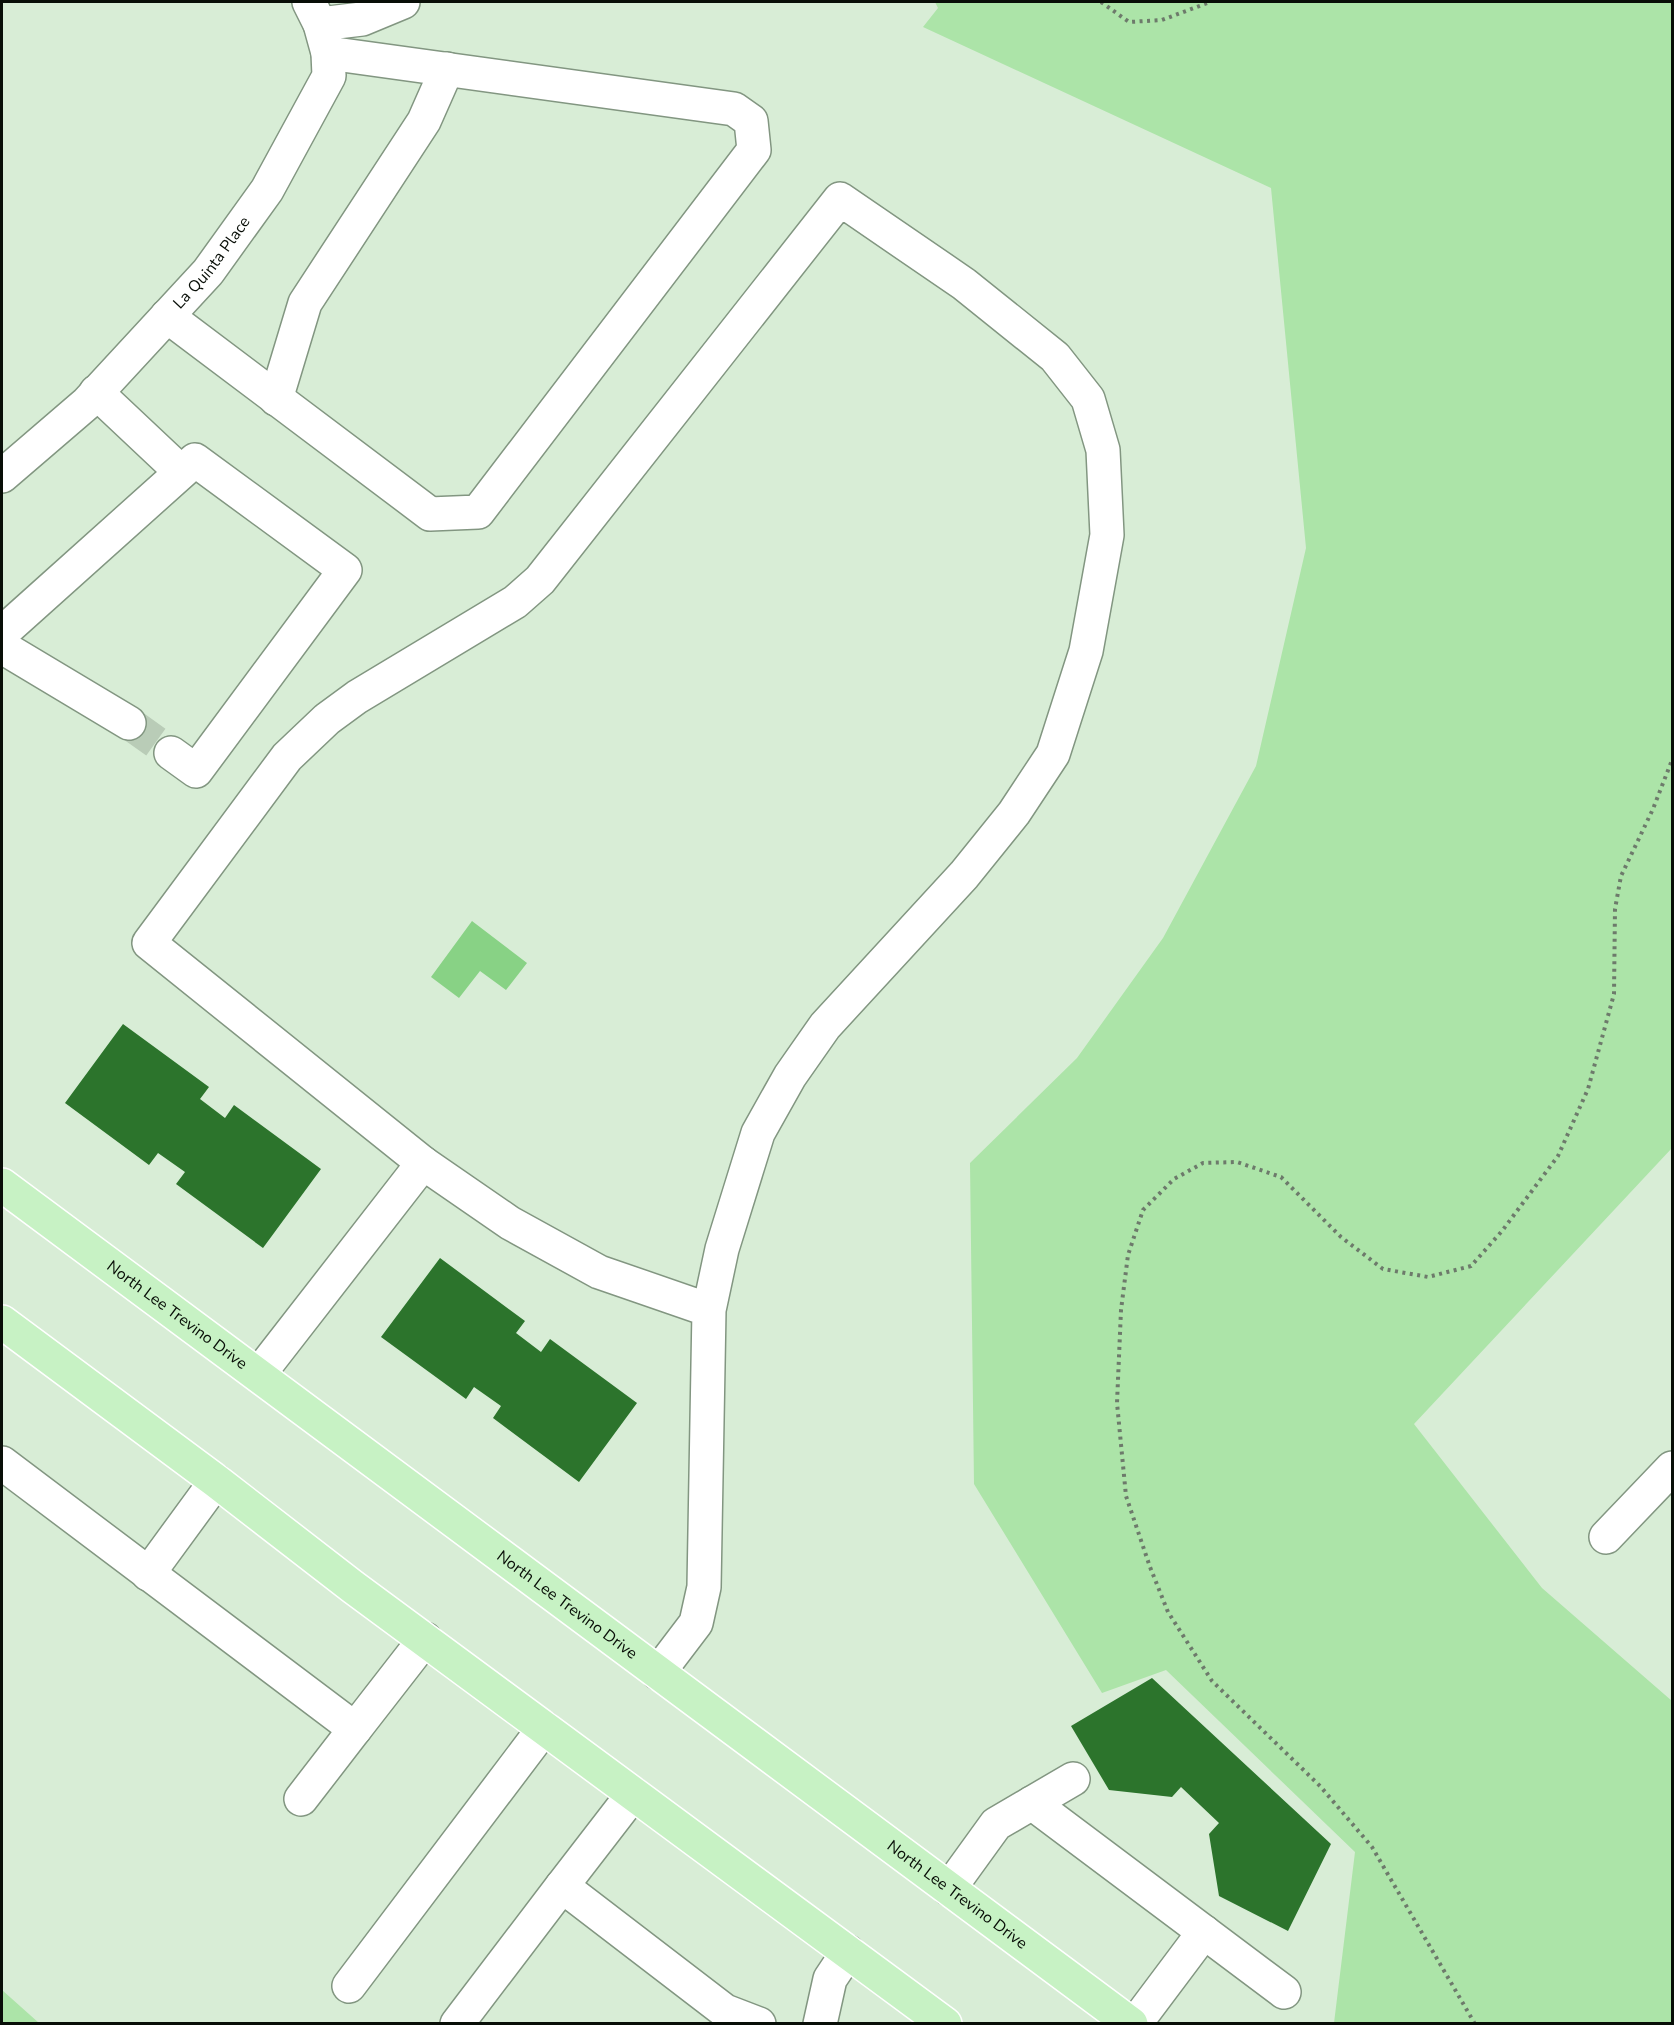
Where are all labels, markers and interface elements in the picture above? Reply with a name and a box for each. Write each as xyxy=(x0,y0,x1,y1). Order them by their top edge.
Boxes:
street label: La Quinta Place xyxy=(168,212,255,314)
street label: North Lee Trevino Drive xyxy=(102,1255,252,1375)
street label: North Lee Trevino Drive xyxy=(492,1545,642,1664)
street label: North Lee Trevino Drive xyxy=(882,1835,1032,1954)

